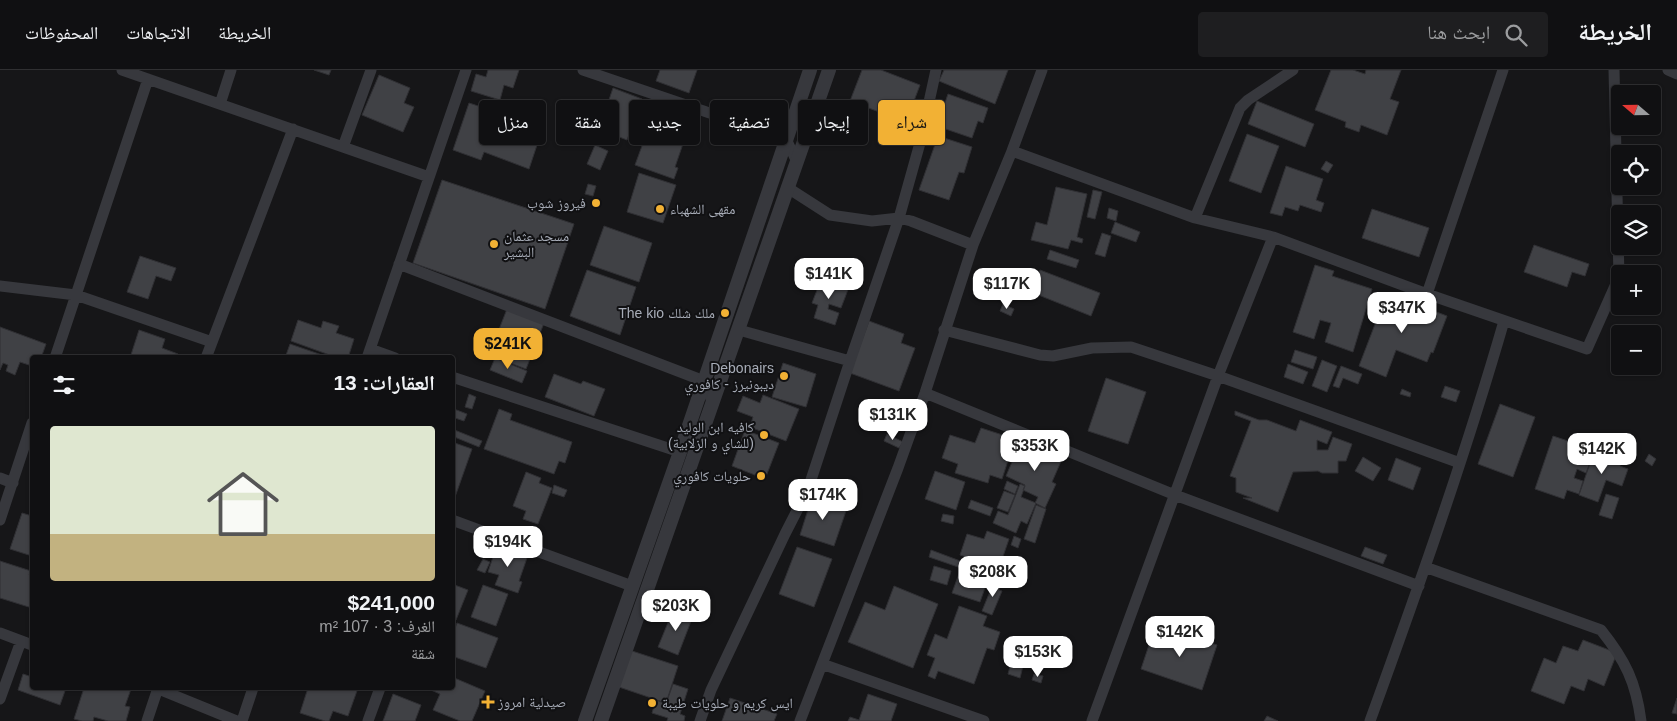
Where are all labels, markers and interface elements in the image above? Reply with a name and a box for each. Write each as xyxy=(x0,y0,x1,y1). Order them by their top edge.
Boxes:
search box xyxy=(1198,12,1548,57)
text: الخريطة xyxy=(1578,18,1652,45)
icon: search xyxy=(1502,21,1530,49)
text: ابحث هنا xyxy=(1427,22,1490,43)
text: المحفوظات xyxy=(25,23,98,43)
text: الاتجاهات xyxy=(126,23,190,43)
text: الخريطة xyxy=(218,23,271,43)
north arrow xyxy=(1611,85,1661,135)
map controls xyxy=(1611,85,1661,375)
chip: منزل xyxy=(479,100,546,145)
chip: شقة xyxy=(556,100,619,145)
chip: جديد xyxy=(629,100,700,145)
chip: تصفية xyxy=(710,100,788,145)
chip: إيجار xyxy=(798,100,868,145)
chip: شراء xyxy=(878,100,945,145)
button: locate xyxy=(1611,145,1661,195)
place label: فيروز شوب xyxy=(527,195,586,212)
marker: فيروز شوب xyxy=(590,197,602,209)
place label: مقهى الشهباء xyxy=(670,201,735,218)
marker: مقهى الشهباء xyxy=(654,203,666,215)
button: layers xyxy=(1611,205,1661,255)
place label: مسجد عثمان البشير xyxy=(503,228,569,261)
marker: مسجد عثمان البشير xyxy=(488,238,500,250)
pin: $141K xyxy=(794,258,864,300)
text: $141K xyxy=(805,265,853,282)
button: + xyxy=(1611,265,1661,315)
pin: $117K xyxy=(972,268,1042,310)
text: $117K xyxy=(984,275,1030,292)
pin: $347K xyxy=(1367,292,1437,334)
text: $347K xyxy=(1378,299,1426,316)
place label: The kio ملك شلك xyxy=(618,305,715,321)
marker: The kio ملك شلك xyxy=(719,307,731,319)
button: − xyxy=(1611,325,1661,375)
pin: $241K xyxy=(473,328,543,370)
text: $241K xyxy=(484,335,532,352)
place label: Debonairs ديبونيرز - كافوري xyxy=(685,360,774,396)
marker: Debonairs ديبونيرز - كافوري xyxy=(778,370,790,382)
icon: filters xyxy=(50,371,78,399)
text: العقارات: 13 xyxy=(333,371,435,394)
pin: $131K xyxy=(858,398,928,441)
text: $131K xyxy=(869,406,917,423)
place label: كافيه ابن الوليد (للشاي و الزلابية) xyxy=(668,419,754,455)
marker: كافيه ابن الوليد (للشاي و الزلابية) xyxy=(758,429,770,441)
pin: $353K xyxy=(1000,430,1070,472)
pin: $142K xyxy=(1567,432,1637,475)
text: $353K xyxy=(1011,437,1059,454)
text: $142K xyxy=(1578,440,1626,457)
icon: home xyxy=(198,459,288,549)
place label: حلويات كافوري xyxy=(673,468,751,488)
marker: حلويات كافوري xyxy=(755,470,767,482)
pin: $174K xyxy=(788,478,858,521)
text: $174K xyxy=(799,486,847,503)
pin: $194K xyxy=(473,526,543,568)
text: $194K xyxy=(484,533,532,550)
pin: $208K xyxy=(958,556,1028,598)
text: $208K xyxy=(969,563,1017,580)
pin: $203K xyxy=(641,590,711,632)
text: $241,000 xyxy=(347,591,435,614)
text: $203K xyxy=(652,597,700,614)
pin: $142K xyxy=(1145,616,1215,658)
text: الغرف: 3 · 107 m² xyxy=(319,618,435,635)
text: $142K xyxy=(1156,623,1204,640)
pin: $153K xyxy=(1003,636,1073,678)
text: $153K xyxy=(1014,643,1062,660)
text: شقة xyxy=(411,645,435,662)
place label: صيدلية امروز xyxy=(497,694,566,711)
place label: ايس كريم و حلويات طيبة xyxy=(662,695,793,713)
marker: صيدلية امروز xyxy=(482,696,494,708)
marker: ايس كريم و حلويات طيبة xyxy=(646,697,658,709)

